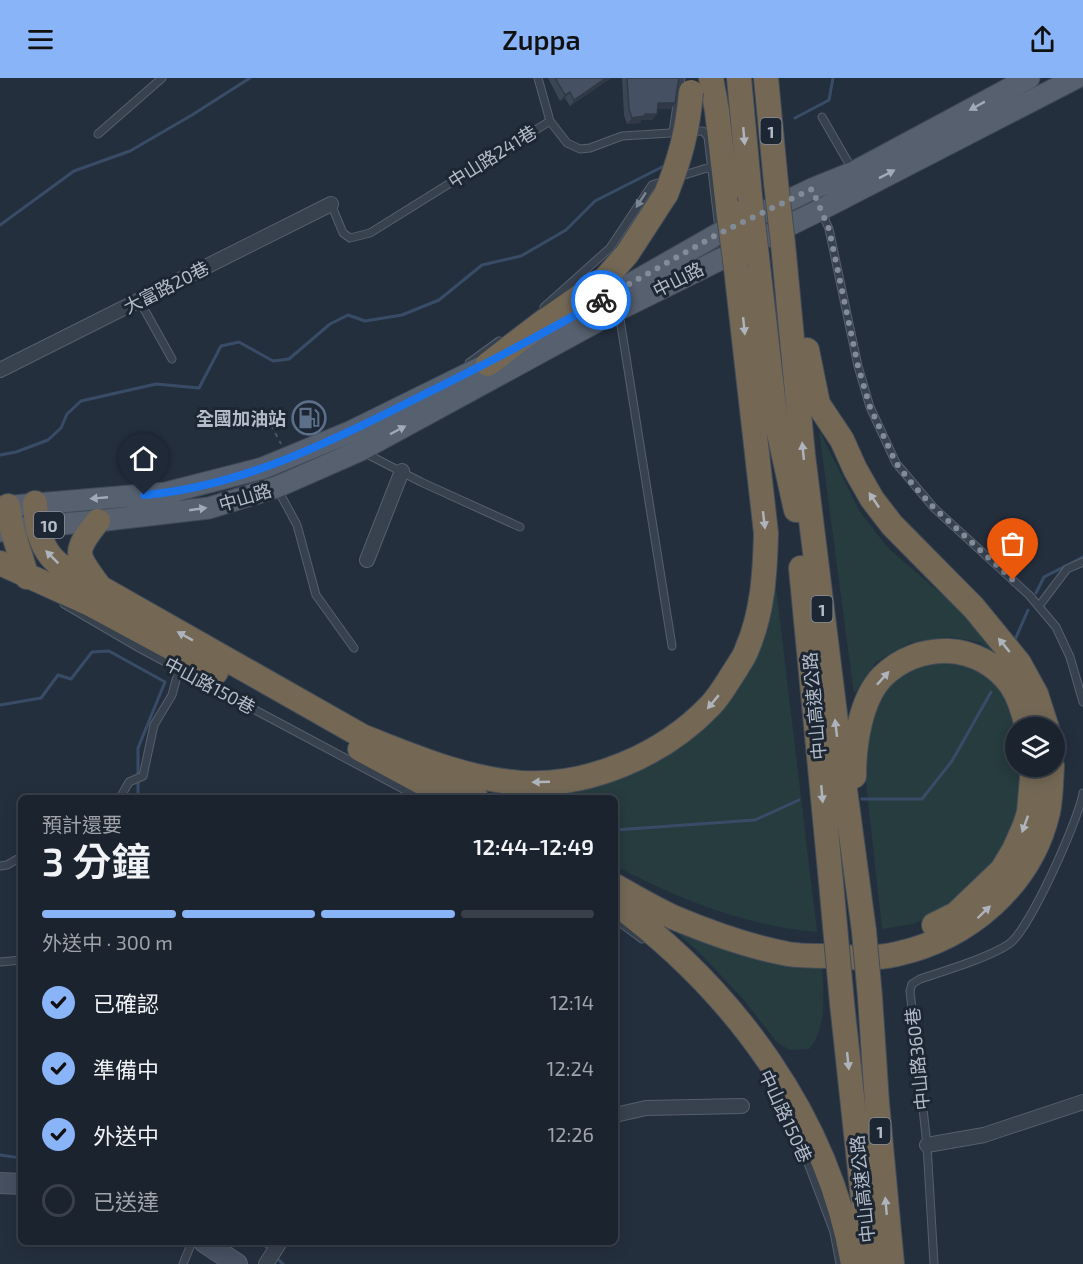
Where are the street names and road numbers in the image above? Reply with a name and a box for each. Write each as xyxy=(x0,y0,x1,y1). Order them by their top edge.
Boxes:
road number: 1 xyxy=(760,118,782,144)
street label: 中山路241巷 xyxy=(444,120,540,192)
street label: 大富路20巷 xyxy=(120,256,212,318)
street label: 中山路 xyxy=(649,257,707,301)
street label: 中山路 xyxy=(216,479,274,515)
road number: 10 xyxy=(34,512,64,538)
road number: 1 xyxy=(812,596,832,622)
street label: 中山高速公路 xyxy=(798,651,830,761)
street label: 中山路150巷 xyxy=(161,652,259,718)
street label: 中山路360巷 xyxy=(901,1007,933,1111)
street label: 中山路150巷 xyxy=(755,1066,817,1166)
road number: 1 xyxy=(870,1118,890,1144)
street label: 中山高速公路 xyxy=(845,1134,879,1244)

